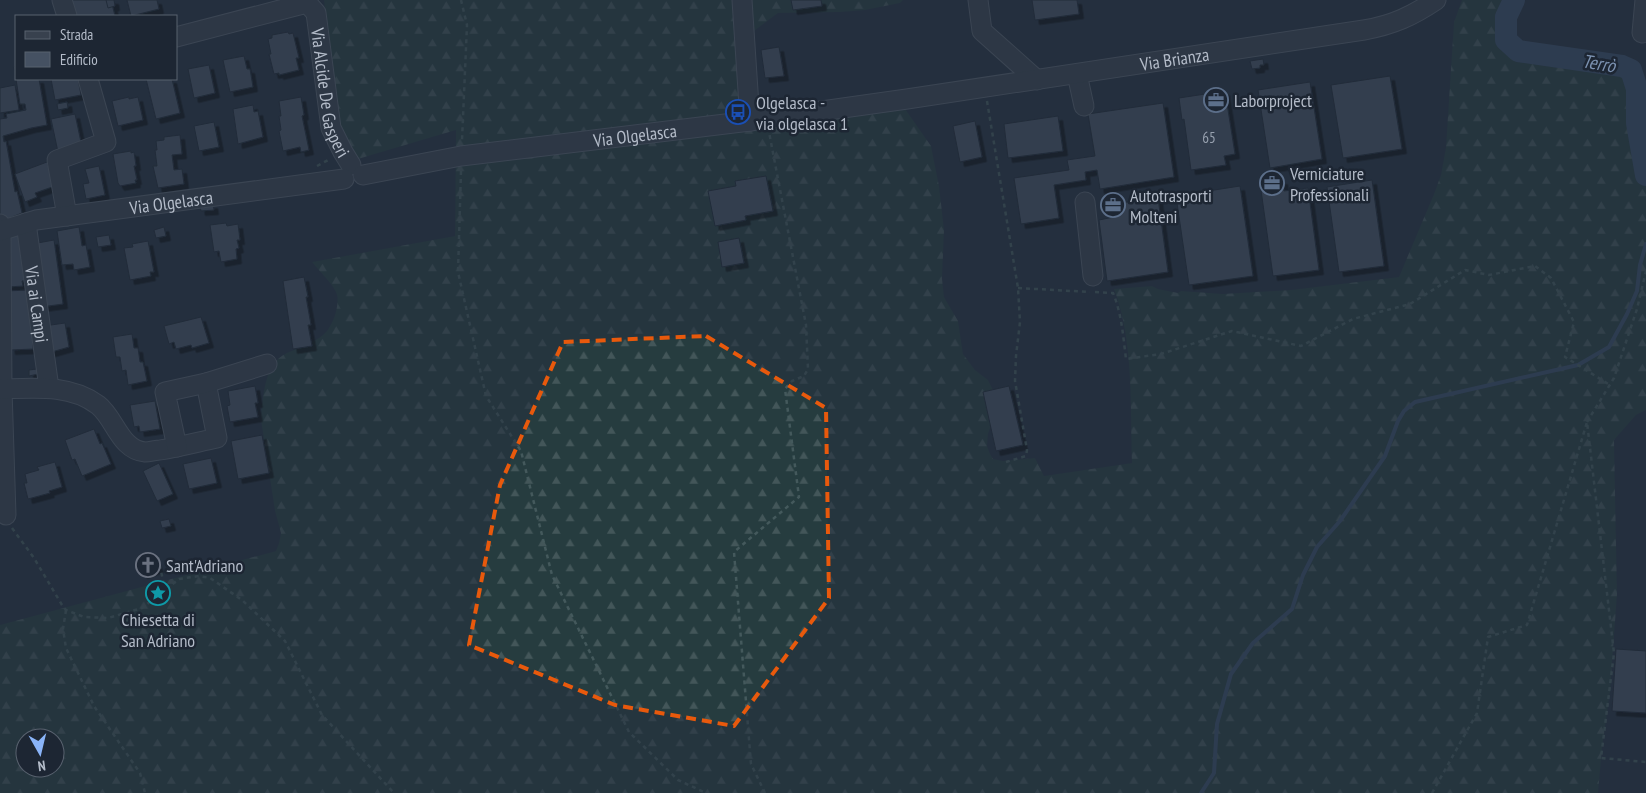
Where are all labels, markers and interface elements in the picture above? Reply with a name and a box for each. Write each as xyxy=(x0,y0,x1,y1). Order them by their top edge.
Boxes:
legend xyxy=(15,15,178,80)
text: Strada xyxy=(60,25,93,44)
street label: Via Alcide De Gasperi xyxy=(306,26,355,162)
street label: Via Brianza xyxy=(1137,42,1211,75)
water label: Terrò xyxy=(1581,49,1619,78)
text: Edificio xyxy=(60,50,98,69)
office icon: Laborproject xyxy=(1203,87,1229,113)
place label: Laborproject xyxy=(1234,89,1312,112)
place label: Olgelasca - via olgelasca 1 xyxy=(756,91,848,135)
bus stop icon: Olgelasca - via olgelasca 1 xyxy=(725,99,751,125)
street label: Via Olgelasca xyxy=(591,118,678,152)
house number: 65 xyxy=(1202,128,1216,147)
place label: Verniciature Professionali xyxy=(1289,162,1369,206)
office icon: Verniciature Professionali xyxy=(1259,170,1285,196)
place label: Autotrasporti Molteni xyxy=(1130,184,1212,228)
street label: Via Olgelasca xyxy=(127,185,214,219)
office icon: Autotrasporti Molteni xyxy=(1100,192,1126,218)
street label: Via ai Campi xyxy=(20,264,54,344)
church icon: Sant'Adriano xyxy=(135,552,161,578)
place label: Sant'Adriano xyxy=(166,554,243,577)
place icon: Chiesetta di San Adriano xyxy=(145,580,171,606)
place label: Chiesetta di San Adriano xyxy=(121,608,195,652)
north arrow xyxy=(15,728,65,778)
text: N xyxy=(37,756,47,775)

